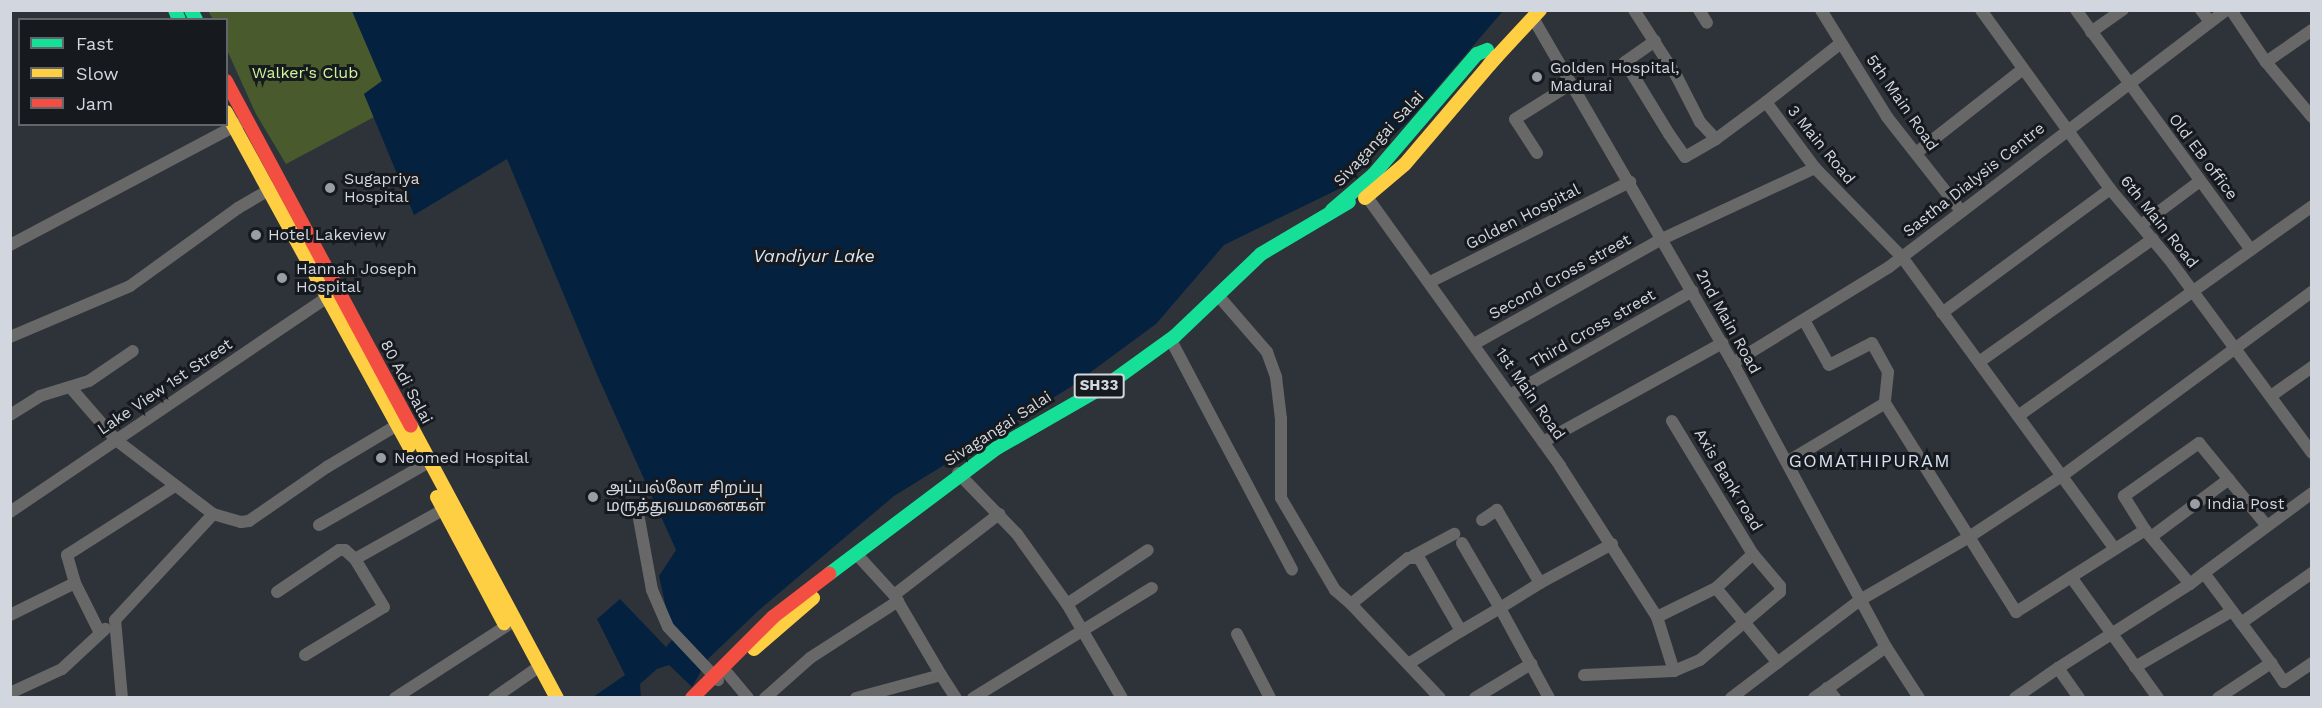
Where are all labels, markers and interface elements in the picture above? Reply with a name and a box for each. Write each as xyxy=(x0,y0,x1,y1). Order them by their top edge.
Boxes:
legend xyxy=(18,18,228,126)
text: Fast xyxy=(76,33,113,54)
street label: 5th Main Road xyxy=(1862,51,1942,155)
place label: Golden Hospital, Madurai xyxy=(1550,58,1680,96)
text: Slow xyxy=(76,63,119,84)
park label: Walker's Club xyxy=(252,63,358,83)
marker: Golden Hospital, Madurai xyxy=(1528,68,1546,86)
street label: Sivagangai Salai xyxy=(1330,87,1428,191)
text: Jam xyxy=(76,93,113,114)
street label: 3 Main Road xyxy=(1783,102,1859,188)
street label: Old EB office xyxy=(2164,110,2242,204)
street label: Sastha Dialysis Centre xyxy=(1899,119,2049,241)
place label: Sugapriya Hospital xyxy=(344,169,420,207)
street label: 6th Main Road xyxy=(2116,172,2202,272)
marker: Sugapriya Hospital xyxy=(321,179,339,197)
street label: Golden Hospital xyxy=(1463,180,1583,254)
place label: Hotel Lakeview xyxy=(268,225,387,245)
marker: Hotel Lakeview xyxy=(249,228,263,242)
street label: Second Cross street xyxy=(1486,230,1634,324)
water label: Vandiyur Lake xyxy=(753,245,875,267)
place label: Hannah Joseph Hospital xyxy=(296,259,417,297)
street label: 2nd Main Road xyxy=(1691,267,1765,377)
marker: Hannah Joseph Hospital xyxy=(273,269,291,287)
street label: Third Cross street xyxy=(1527,285,1659,373)
street label: Lake View 1st Street xyxy=(93,334,237,440)
street label: 80 Adi Salai xyxy=(376,337,436,427)
street label: 1st Main Road xyxy=(1491,344,1569,444)
road number: SH33 xyxy=(1074,374,1124,398)
street label: Sivagangai Salai xyxy=(941,387,1055,471)
street label: Axis Bank road xyxy=(1690,425,1766,535)
place label: Neomed Hospital xyxy=(394,448,529,468)
marker: Neomed Hospital xyxy=(372,449,390,467)
district label: GOMATHIPURAM xyxy=(1789,450,1951,472)
place label: அப்பல்லோ சிறப்பு மருத்துவமனைகள் xyxy=(606,478,766,516)
marker: அப்பல்லோ சிறப்பு மருத்துவமனைகள் xyxy=(584,488,602,506)
place label: India Post xyxy=(2207,494,2285,514)
marker: India Post xyxy=(2188,497,2202,511)

